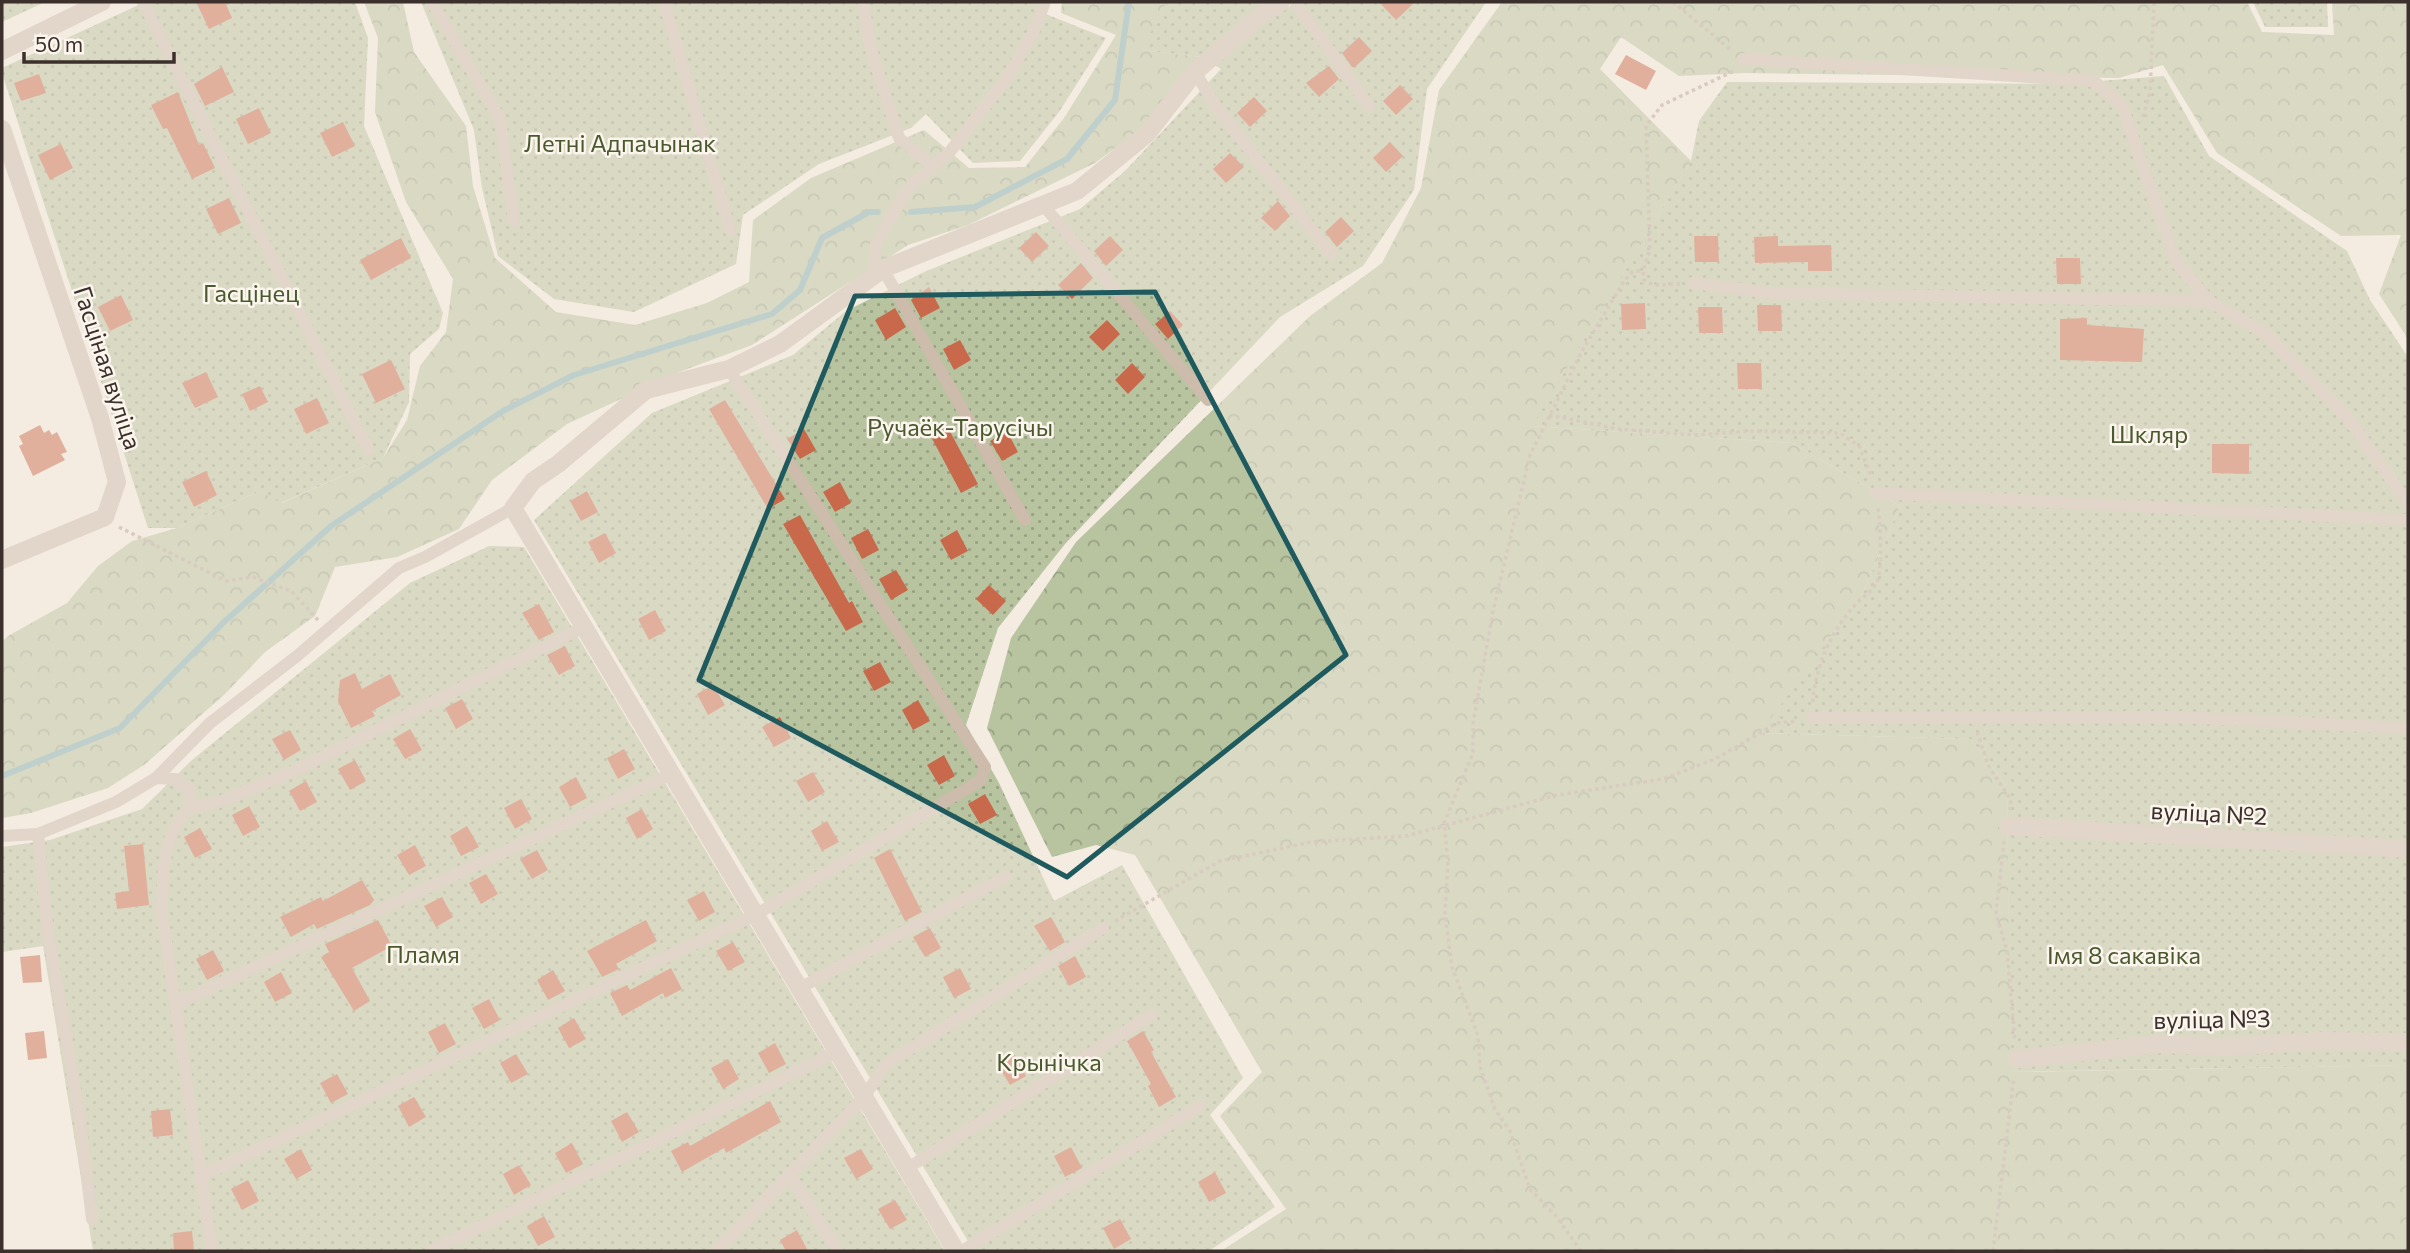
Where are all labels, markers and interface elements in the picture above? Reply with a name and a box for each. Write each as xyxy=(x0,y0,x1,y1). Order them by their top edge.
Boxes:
scale bar xyxy=(24,21,175,65)
text: 50 m xyxy=(35,31,83,56)
park label: Летні Адпачынак xyxy=(524,128,716,157)
park label: Гасцінец xyxy=(203,278,299,307)
street label: Гасціная вуліца xyxy=(68,282,148,453)
park label: Ручаёк-Тарусічы xyxy=(867,412,1053,441)
park label: Шкляр xyxy=(2110,419,2188,448)
street label: вуліца №2 xyxy=(2150,795,2268,830)
park label: Пламя xyxy=(386,939,460,968)
park label: Імя 8 сакавіка xyxy=(2047,940,2201,969)
street label: вуліца №3 xyxy=(2153,1003,2271,1034)
park label: Крынічка xyxy=(996,1047,1102,1076)

